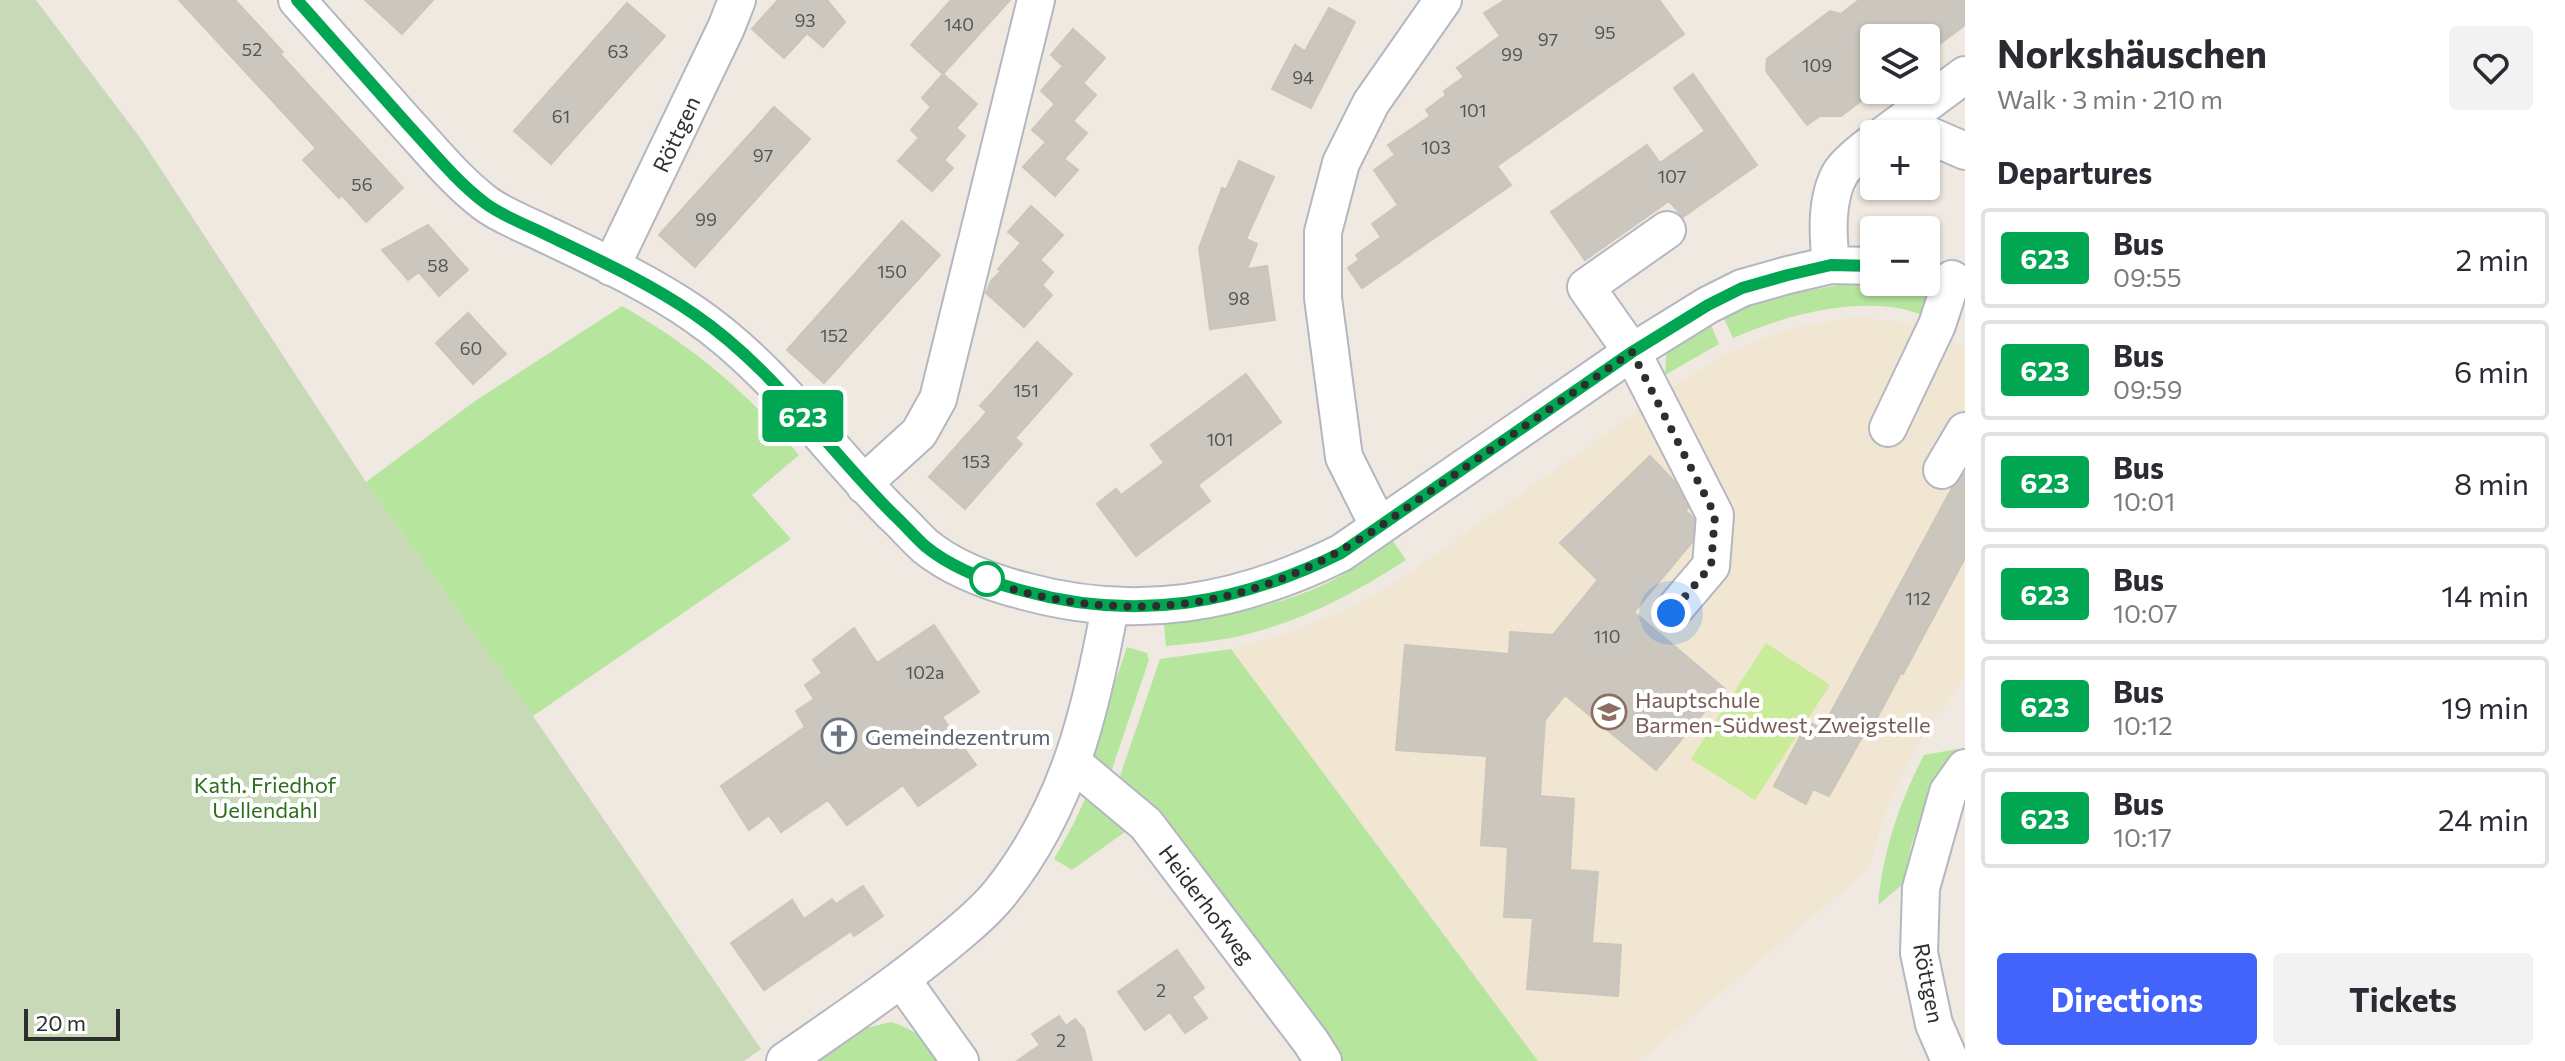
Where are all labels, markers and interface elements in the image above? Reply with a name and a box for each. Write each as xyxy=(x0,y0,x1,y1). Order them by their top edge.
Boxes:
house number: 93 xyxy=(794,9,816,31)
house number: 140 xyxy=(944,13,974,35)
house number: 95 xyxy=(1594,21,1616,43)
map controls xyxy=(1860,24,1940,296)
button: layers xyxy=(1860,24,1940,104)
button: heart xyxy=(2449,26,2533,110)
house number: 97 xyxy=(1538,28,1558,50)
text: Norkshäuschen xyxy=(1997,29,2267,76)
house number: 52 xyxy=(242,38,262,60)
house number: 63 xyxy=(607,40,629,62)
house number: 99 xyxy=(1501,43,1523,65)
house number: 109 xyxy=(1802,54,1832,76)
house number: 94 xyxy=(1292,66,1314,88)
text: Walk · 3 min · 210 m xyxy=(1997,83,2223,114)
street label: Röttgen xyxy=(647,92,705,176)
house number: 101 xyxy=(1459,99,1487,121)
house number: 61 xyxy=(552,105,570,127)
button: + xyxy=(1860,120,1940,200)
house number: 103 xyxy=(1421,136,1451,158)
house number: 97 xyxy=(753,144,773,166)
text: Departures xyxy=(1997,153,2152,190)
house number: 107 xyxy=(1658,165,1686,187)
house number: 56 xyxy=(351,173,373,195)
house number: 99 xyxy=(695,208,717,230)
button: − xyxy=(1860,216,1940,296)
text: Bus xyxy=(2113,224,2164,261)
text: 2 min xyxy=(2456,240,2529,277)
text: 623 xyxy=(2020,241,2070,275)
house number: 58 xyxy=(427,254,449,276)
house number: 150 xyxy=(877,260,907,282)
text: 09:55 xyxy=(2113,261,2182,292)
house number: 98 xyxy=(1228,287,1250,309)
house number: 152 xyxy=(820,324,848,346)
text: Bus xyxy=(2113,336,2164,373)
house number: 60 xyxy=(460,337,482,359)
text: 6 min xyxy=(2454,352,2529,389)
text: 623 xyxy=(2020,353,2070,387)
text: 09:59 xyxy=(2113,373,2183,404)
house number: 151 xyxy=(1013,379,1039,401)
line badge: 623 xyxy=(757,390,849,442)
text: 623 xyxy=(778,399,828,433)
house number: 101 xyxy=(1206,428,1234,450)
text: Bus xyxy=(2113,448,2164,485)
house number: 153 xyxy=(962,450,990,472)
text: 8 min xyxy=(2454,464,2529,501)
text: 623 xyxy=(2020,465,2070,499)
text: 10:01 xyxy=(2113,485,2175,516)
text: Bus xyxy=(2113,560,2164,597)
unlabelled marker xyxy=(970,562,1004,596)
text: 14 min xyxy=(2441,576,2529,613)
text: 623 xyxy=(2020,577,2070,611)
house number: 112 xyxy=(1905,587,1931,609)
your location xyxy=(1651,593,1691,633)
text: 10:07 xyxy=(2113,597,2178,628)
house number: 110 xyxy=(1593,625,1621,647)
house number: 102a xyxy=(906,661,944,683)
text: Bus xyxy=(2113,672,2164,709)
place label: Hauptschule Barmen-Südwest, Zweigstelle xyxy=(1635,686,1931,738)
text: 19 min xyxy=(2441,688,2529,725)
text: 623 xyxy=(2020,689,2070,723)
school or university icon: Hauptschule Barmen-Südwest, Zweigstelle xyxy=(1590,693,1628,731)
text: 10:12 xyxy=(2113,709,2173,740)
church icon: Gemeindezentrum xyxy=(820,717,858,755)
place label: Gemeindezentrum xyxy=(865,723,1051,750)
park label: Kath. Friedhof Uellendahl xyxy=(194,771,337,823)
text: Bus xyxy=(2113,784,2164,821)
text: 24 min xyxy=(2438,800,2529,837)
text: 623 xyxy=(2020,801,2070,835)
text: 10:17 xyxy=(2113,821,2172,852)
street label: Heiderhofweg xyxy=(1154,839,1261,969)
street label: Röttgen xyxy=(1908,941,1950,1025)
button: Directions xyxy=(1997,953,2257,1045)
button: Tickets xyxy=(2273,953,2533,1045)
house number: 2 xyxy=(1156,979,1166,1001)
scale bar xyxy=(24,1005,120,1041)
text: 20 m xyxy=(36,1009,86,1036)
house number: 2 xyxy=(1056,1029,1066,1051)

